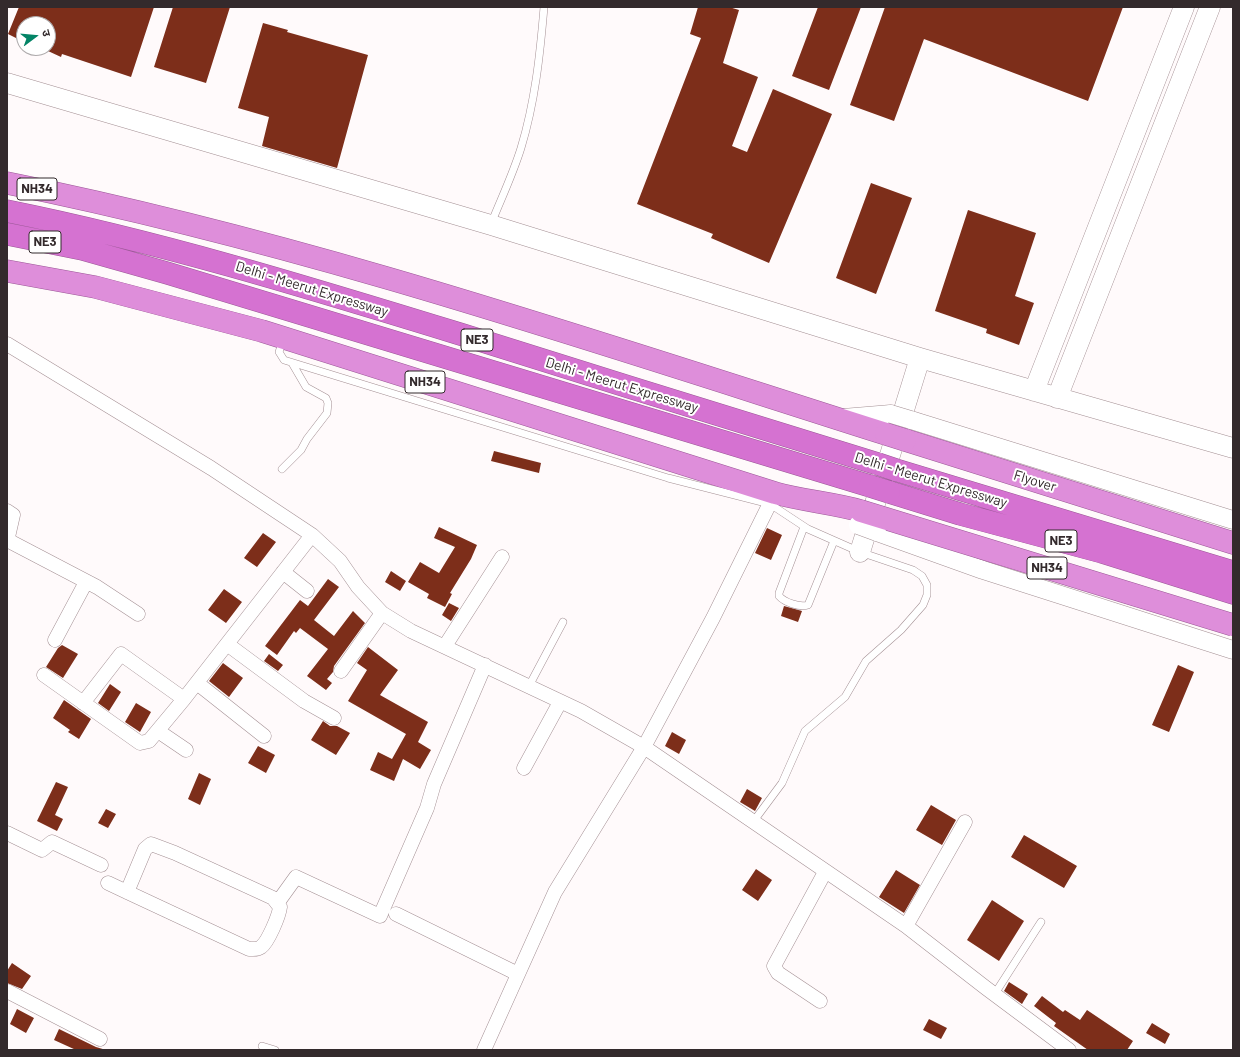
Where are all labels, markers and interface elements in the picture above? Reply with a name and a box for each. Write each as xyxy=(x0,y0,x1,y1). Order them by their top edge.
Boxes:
north arrow xyxy=(16,16,56,56)
text: उ xyxy=(40,28,54,38)
road number: NH34 xyxy=(17,178,57,200)
road number: NE3 xyxy=(29,231,61,253)
street label: Delhi - Meerut Expressway xyxy=(234,258,390,320)
road number: NE3 xyxy=(461,329,493,351)
street label: Delhi - Meerut Expressway xyxy=(544,354,700,416)
road number: NH34 xyxy=(405,371,445,393)
street label: Delhi - Meerut Expressway xyxy=(853,449,1009,511)
street label: Flyover xyxy=(1012,467,1058,495)
road number: NE3 xyxy=(1045,530,1077,552)
road number: NH34 xyxy=(1027,557,1067,579)

